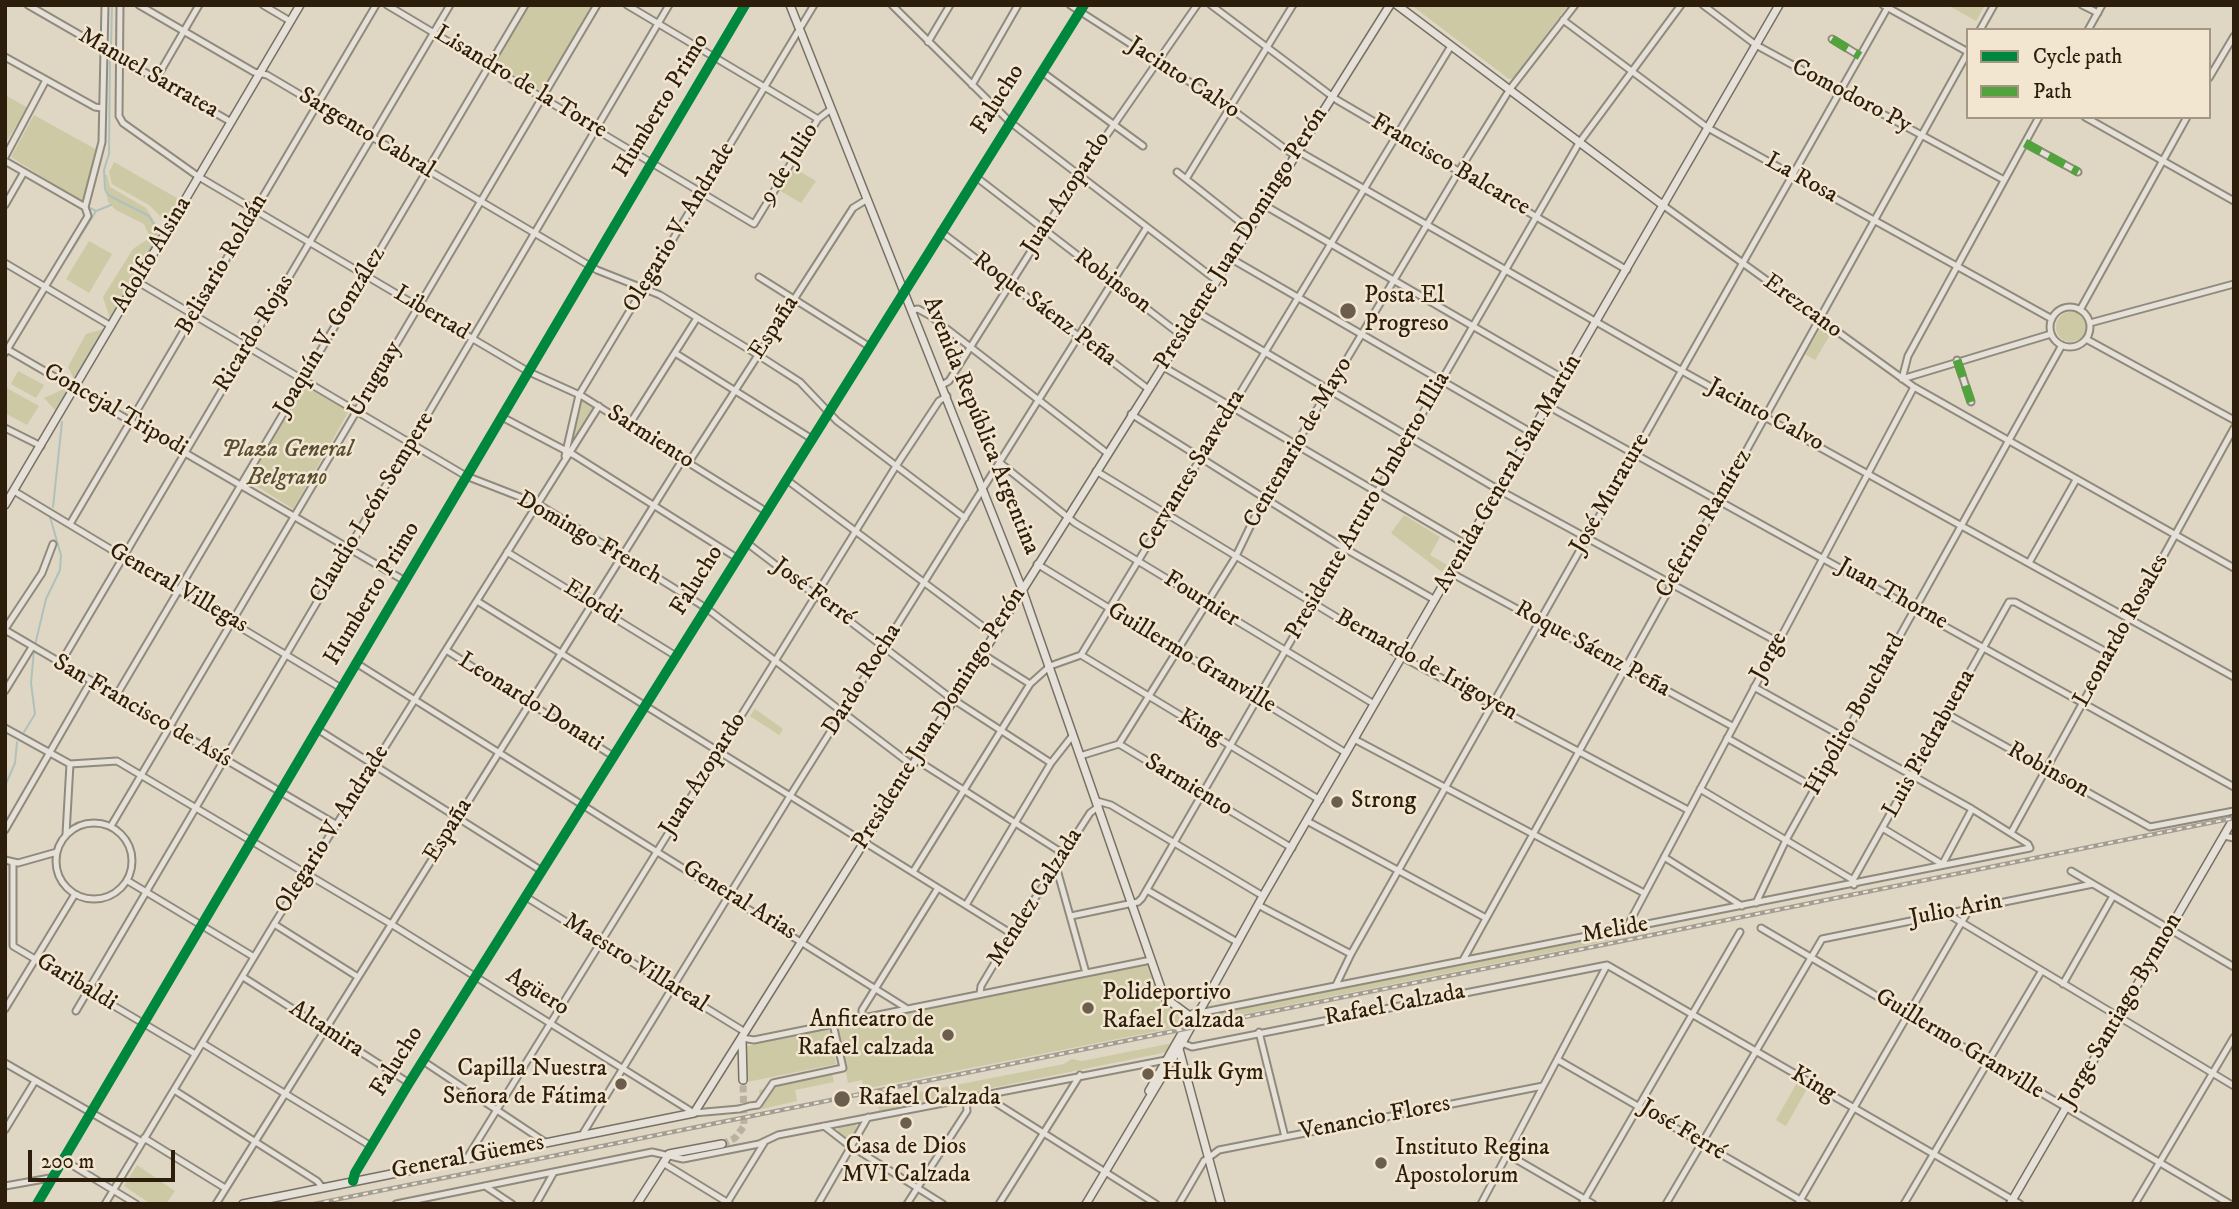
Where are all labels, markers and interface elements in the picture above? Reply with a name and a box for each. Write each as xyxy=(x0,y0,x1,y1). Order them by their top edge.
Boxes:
street label: Lisandro de la Torre xyxy=(428,20,612,146)
street label: Manuel Sarratea xyxy=(73,22,223,126)
legend xyxy=(1966,28,2211,119)
street label: Humberto Primo xyxy=(608,29,716,183)
street label: Jacinto Calvo xyxy=(1121,32,1245,126)
text: Cycle path xyxy=(2033,44,2122,70)
street label: Comodoro Py xyxy=(1786,53,1916,141)
street label: Falucho xyxy=(966,60,1032,140)
text: Path xyxy=(2033,79,2072,105)
street label: Sargento Cabral xyxy=(293,82,439,186)
street label: Presidente Juan Domingo Perón xyxy=(1149,102,1335,376)
street label: Francisco Balcarce xyxy=(1365,109,1535,223)
street label: 9 de Julio xyxy=(754,118,826,210)
street label: Juan Azopardo xyxy=(1017,127,1117,261)
street label: Olegario V. Andrade xyxy=(618,138,742,318)
street label: La Rosa xyxy=(1760,147,1842,211)
street label: Belisario Roldán xyxy=(171,189,275,341)
street label: Adolfo Alsina xyxy=(107,192,199,318)
street label: Joaquín V. González xyxy=(269,242,393,422)
street label: Robinson xyxy=(1068,244,1156,320)
street label: Roque Sáenz Peña xyxy=(966,246,1122,374)
street label: Erezcano xyxy=(1757,269,1847,345)
street label: Ricardo Rojas xyxy=(209,270,301,398)
street label: Libertad xyxy=(388,280,474,348)
place label: Posta El Progreso xyxy=(1364,283,1449,339)
street label: España xyxy=(744,291,806,365)
street label: Avenida República Argentina xyxy=(915,293,1045,559)
marker: Posta El Progreso xyxy=(1338,301,1358,321)
street label: Uruguay xyxy=(343,337,409,423)
street label: Avenida General San Martín xyxy=(1429,350,1589,598)
street label: Centenario de Mayo xyxy=(1238,352,1360,534)
street label: Concejal Tripodi xyxy=(38,358,192,464)
street label: Presidente Arturo Umberto Illia xyxy=(1280,367,1458,645)
street label: Jacinto Calvo xyxy=(1702,373,1828,459)
street label: Cervantes Saavedra xyxy=(1133,385,1253,557)
street label: Sarmiento xyxy=(601,400,699,476)
street label: Claudio León Sempere xyxy=(305,407,441,609)
street label: José Murature xyxy=(1565,429,1657,559)
park label: Plaza General Belgrano xyxy=(221,437,353,493)
street label: Ceferino Ramírez xyxy=(1651,444,1759,604)
street label: Domingo French xyxy=(511,486,667,592)
street label: Humberto Primo xyxy=(319,517,427,671)
street label: General Villegas xyxy=(103,538,253,640)
street label: Falucho xyxy=(665,541,731,621)
street label: Leonardo Rosales xyxy=(2068,550,2176,712)
street label: José Ferré xyxy=(766,553,860,633)
street label: Juan Thorne xyxy=(1832,553,1952,637)
street label: Fournier xyxy=(1158,566,1244,634)
street label: Elordi xyxy=(558,574,626,632)
street label: Presidente Juan Domingo Perón xyxy=(847,582,1033,856)
street label: Roque Sáenz Peña xyxy=(1509,595,1675,705)
street label: Guillermo Granville xyxy=(1101,597,1281,721)
street label: Bernardo de Irigoyen xyxy=(1330,604,1522,728)
street label: Dardo Rocha xyxy=(817,619,909,741)
street label: Jorge xyxy=(1745,628,1795,686)
street label: Hipólito Bouchard xyxy=(1800,629,1912,801)
street label: Leonardo Donati xyxy=(452,647,608,759)
street label: San Francisco de Asís xyxy=(47,649,237,775)
street label: Luis Piedrabuena xyxy=(1877,665,1983,823)
street label: King xyxy=(1172,704,1228,752)
street label: Juan Azopardo xyxy=(655,708,753,842)
street label: Robinson xyxy=(2002,737,2094,805)
street label: Olegario V. Andrade xyxy=(270,740,396,920)
street label: Sarmiento xyxy=(1139,749,1237,823)
place label: Strong xyxy=(1351,788,1416,816)
street label: España xyxy=(418,794,480,868)
marker: Strong xyxy=(1329,794,1345,810)
street label: Mendez Calzada xyxy=(982,824,1090,972)
street label: General Arias xyxy=(677,855,801,947)
street label: Julio Arin xyxy=(1907,888,2005,934)
street label: Maestro Villareal xyxy=(557,908,713,1020)
street label: Jorge Santiago Bynnon xyxy=(2055,909,2189,1113)
street label: Melide xyxy=(1580,911,1650,951)
street label: Garibaldi xyxy=(30,948,122,1018)
street label: Agüero xyxy=(500,962,574,1024)
street label: Rafael Calzada xyxy=(1322,978,1468,1034)
place label: Polideportivo Rafael Calzada xyxy=(1102,980,1244,1036)
street label: Guillermo Granville xyxy=(1869,983,2049,1107)
street label: Altamira xyxy=(283,995,369,1065)
marker: Polideportivo Rafael Calzada xyxy=(1080,1000,1096,1016)
place label: Anfiteatro de Rafael calzada xyxy=(797,1007,934,1063)
street label: Falucho xyxy=(365,1022,431,1102)
marker: Anfiteatro de Rafael calzada xyxy=(940,1027,956,1043)
place label: Capilla Nuestra Señora de Fátima xyxy=(443,1056,607,1112)
place label: Hulk Gym xyxy=(1162,1060,1264,1088)
street label: King xyxy=(1785,1061,1841,1109)
marker: Hulk Gym xyxy=(1140,1066,1156,1082)
marker: Capilla Nuestra Señora de Fátima xyxy=(613,1076,629,1092)
place label: Rafael Calzada xyxy=(858,1085,1000,1113)
marker: Rafael Calzada xyxy=(832,1089,852,1109)
street label: Venancio Flores xyxy=(1297,1090,1453,1148)
street label: José Ferré xyxy=(1634,1094,1730,1168)
marker: Casa de Dios MVI Calzada xyxy=(898,1115,914,1131)
street label: General Güemes xyxy=(389,1129,547,1187)
place label: Casa de Dios MVI Calzada xyxy=(842,1134,970,1190)
place label: Instituto Regina Apostolorum xyxy=(1395,1135,1549,1191)
scale bar xyxy=(32,1136,178,1180)
text: 200 m xyxy=(41,1149,94,1175)
marker: Instituto Regina Apostolorum xyxy=(1373,1155,1389,1171)

